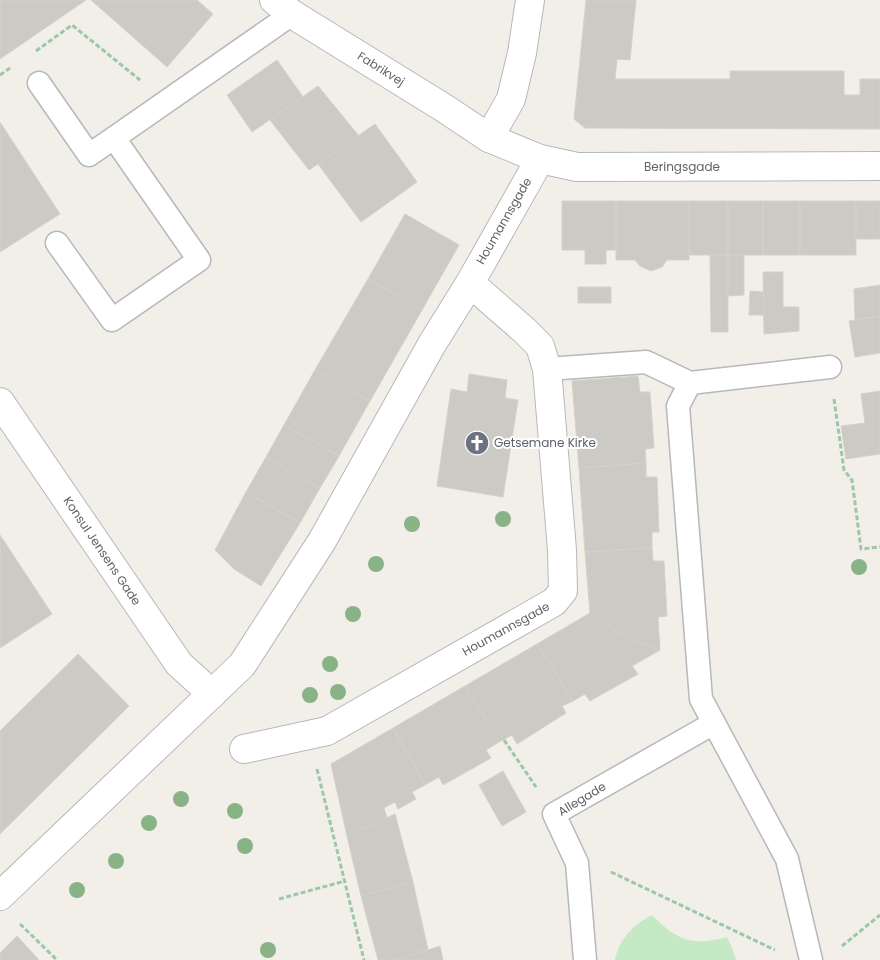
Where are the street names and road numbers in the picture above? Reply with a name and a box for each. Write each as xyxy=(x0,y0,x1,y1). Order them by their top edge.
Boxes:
street label: Fabrikvej xyxy=(354,47,408,90)
street label: Beringsgade xyxy=(644,158,720,175)
street label: Houmannsgade xyxy=(472,174,535,267)
street label: Konsul Jensens Gade xyxy=(60,493,145,609)
street label: Houmannsgade xyxy=(459,597,553,660)
street label: Allegade xyxy=(555,778,609,820)

